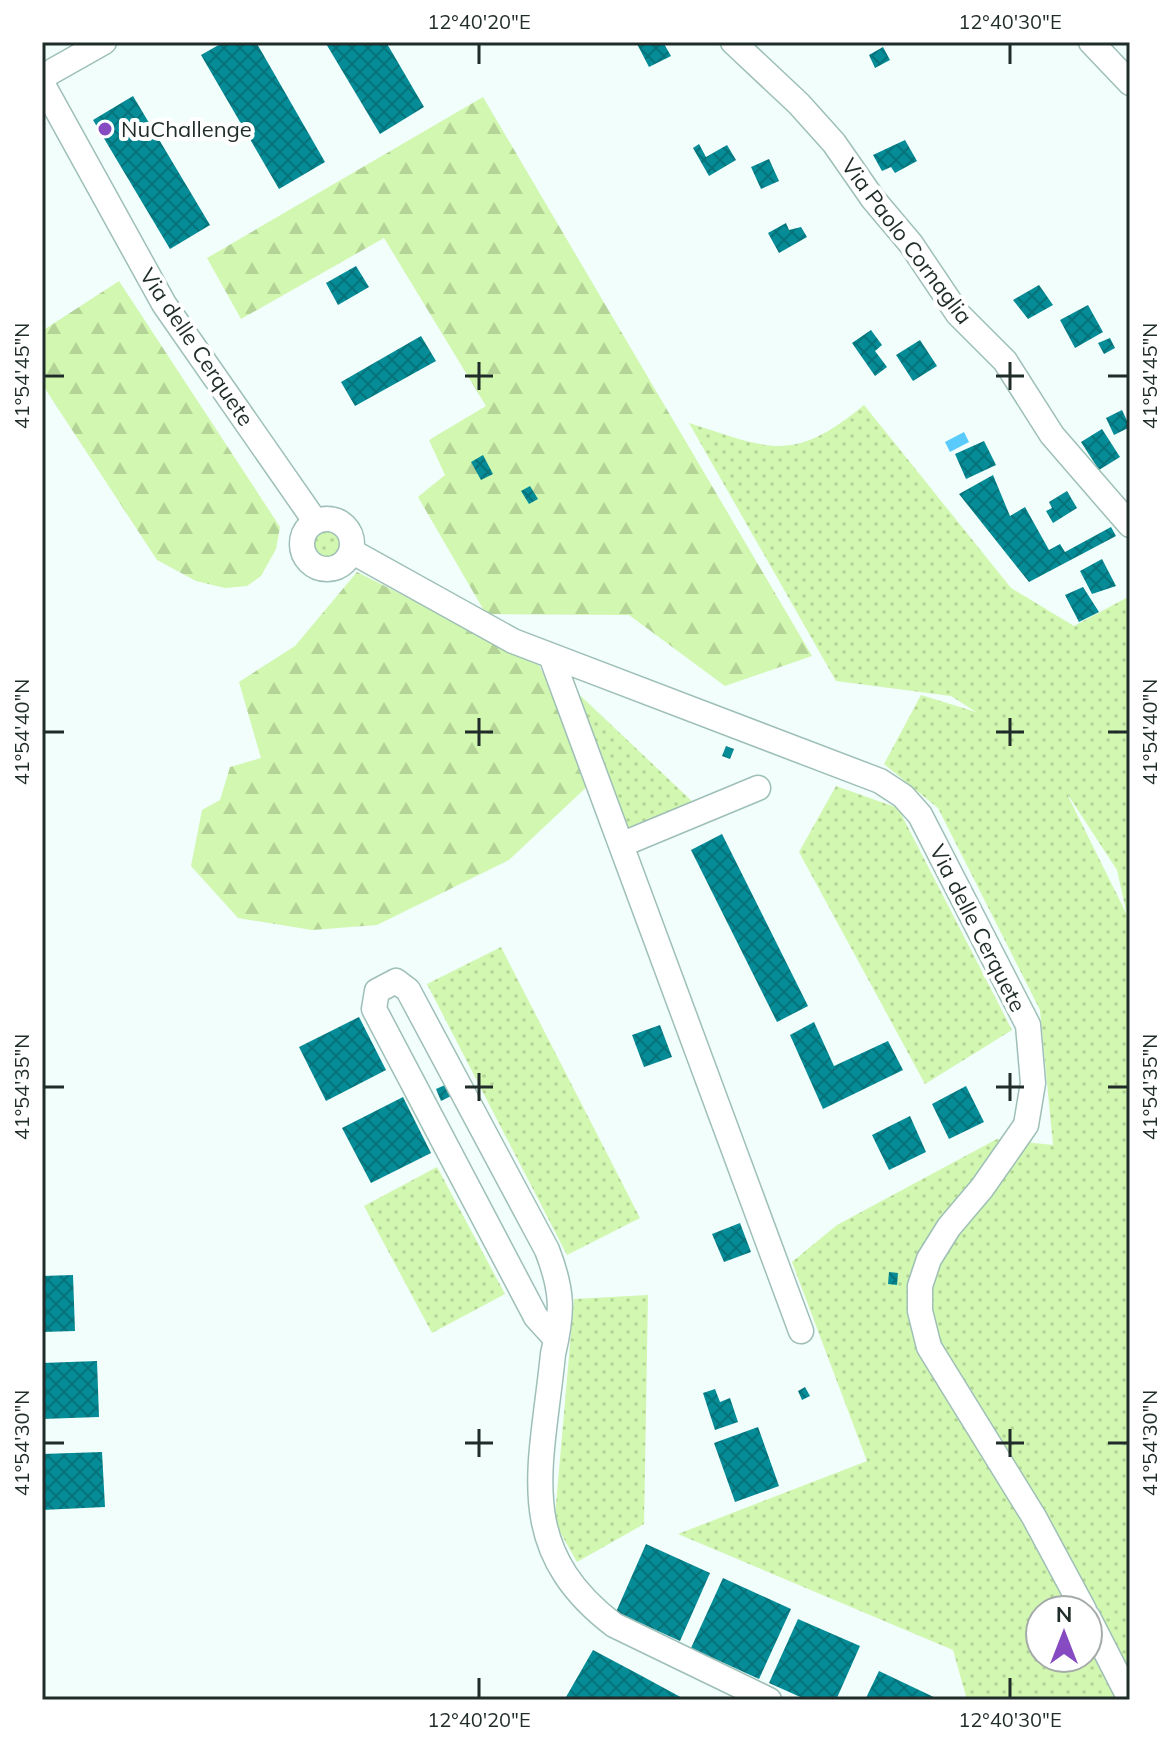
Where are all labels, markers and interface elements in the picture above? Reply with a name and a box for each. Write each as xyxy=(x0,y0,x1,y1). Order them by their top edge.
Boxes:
text: 12°40'20"E xyxy=(427,9,531,34)
text: 12°40'30"E xyxy=(958,9,1062,34)
place label: NuChallenge xyxy=(121,115,252,143)
marker: NuChallenge xyxy=(96,120,114,138)
street label: Via Paolo Cornaglia xyxy=(835,153,979,329)
street label: Via delle Cerquete xyxy=(134,263,260,431)
text: 41°54'45"N xyxy=(9,323,34,429)
text: 41°54'45"N xyxy=(1137,323,1162,429)
text: 41°54'40"N xyxy=(9,679,34,785)
text: 41°54'40"N xyxy=(1137,679,1162,785)
street label: Via delle Cerquete xyxy=(924,839,1032,1017)
text: 41°54'35"N xyxy=(9,1034,34,1140)
text: 41°54'35"N xyxy=(1137,1034,1162,1140)
text: 41°54'30"N xyxy=(9,1390,34,1496)
text: 41°54'30"N xyxy=(1137,1390,1162,1496)
north arrow xyxy=(1024,1594,1104,1674)
text: N xyxy=(1056,1600,1072,1628)
text: 12°40'20"E xyxy=(427,1707,531,1732)
text: 12°40'30"E xyxy=(958,1707,1062,1732)

